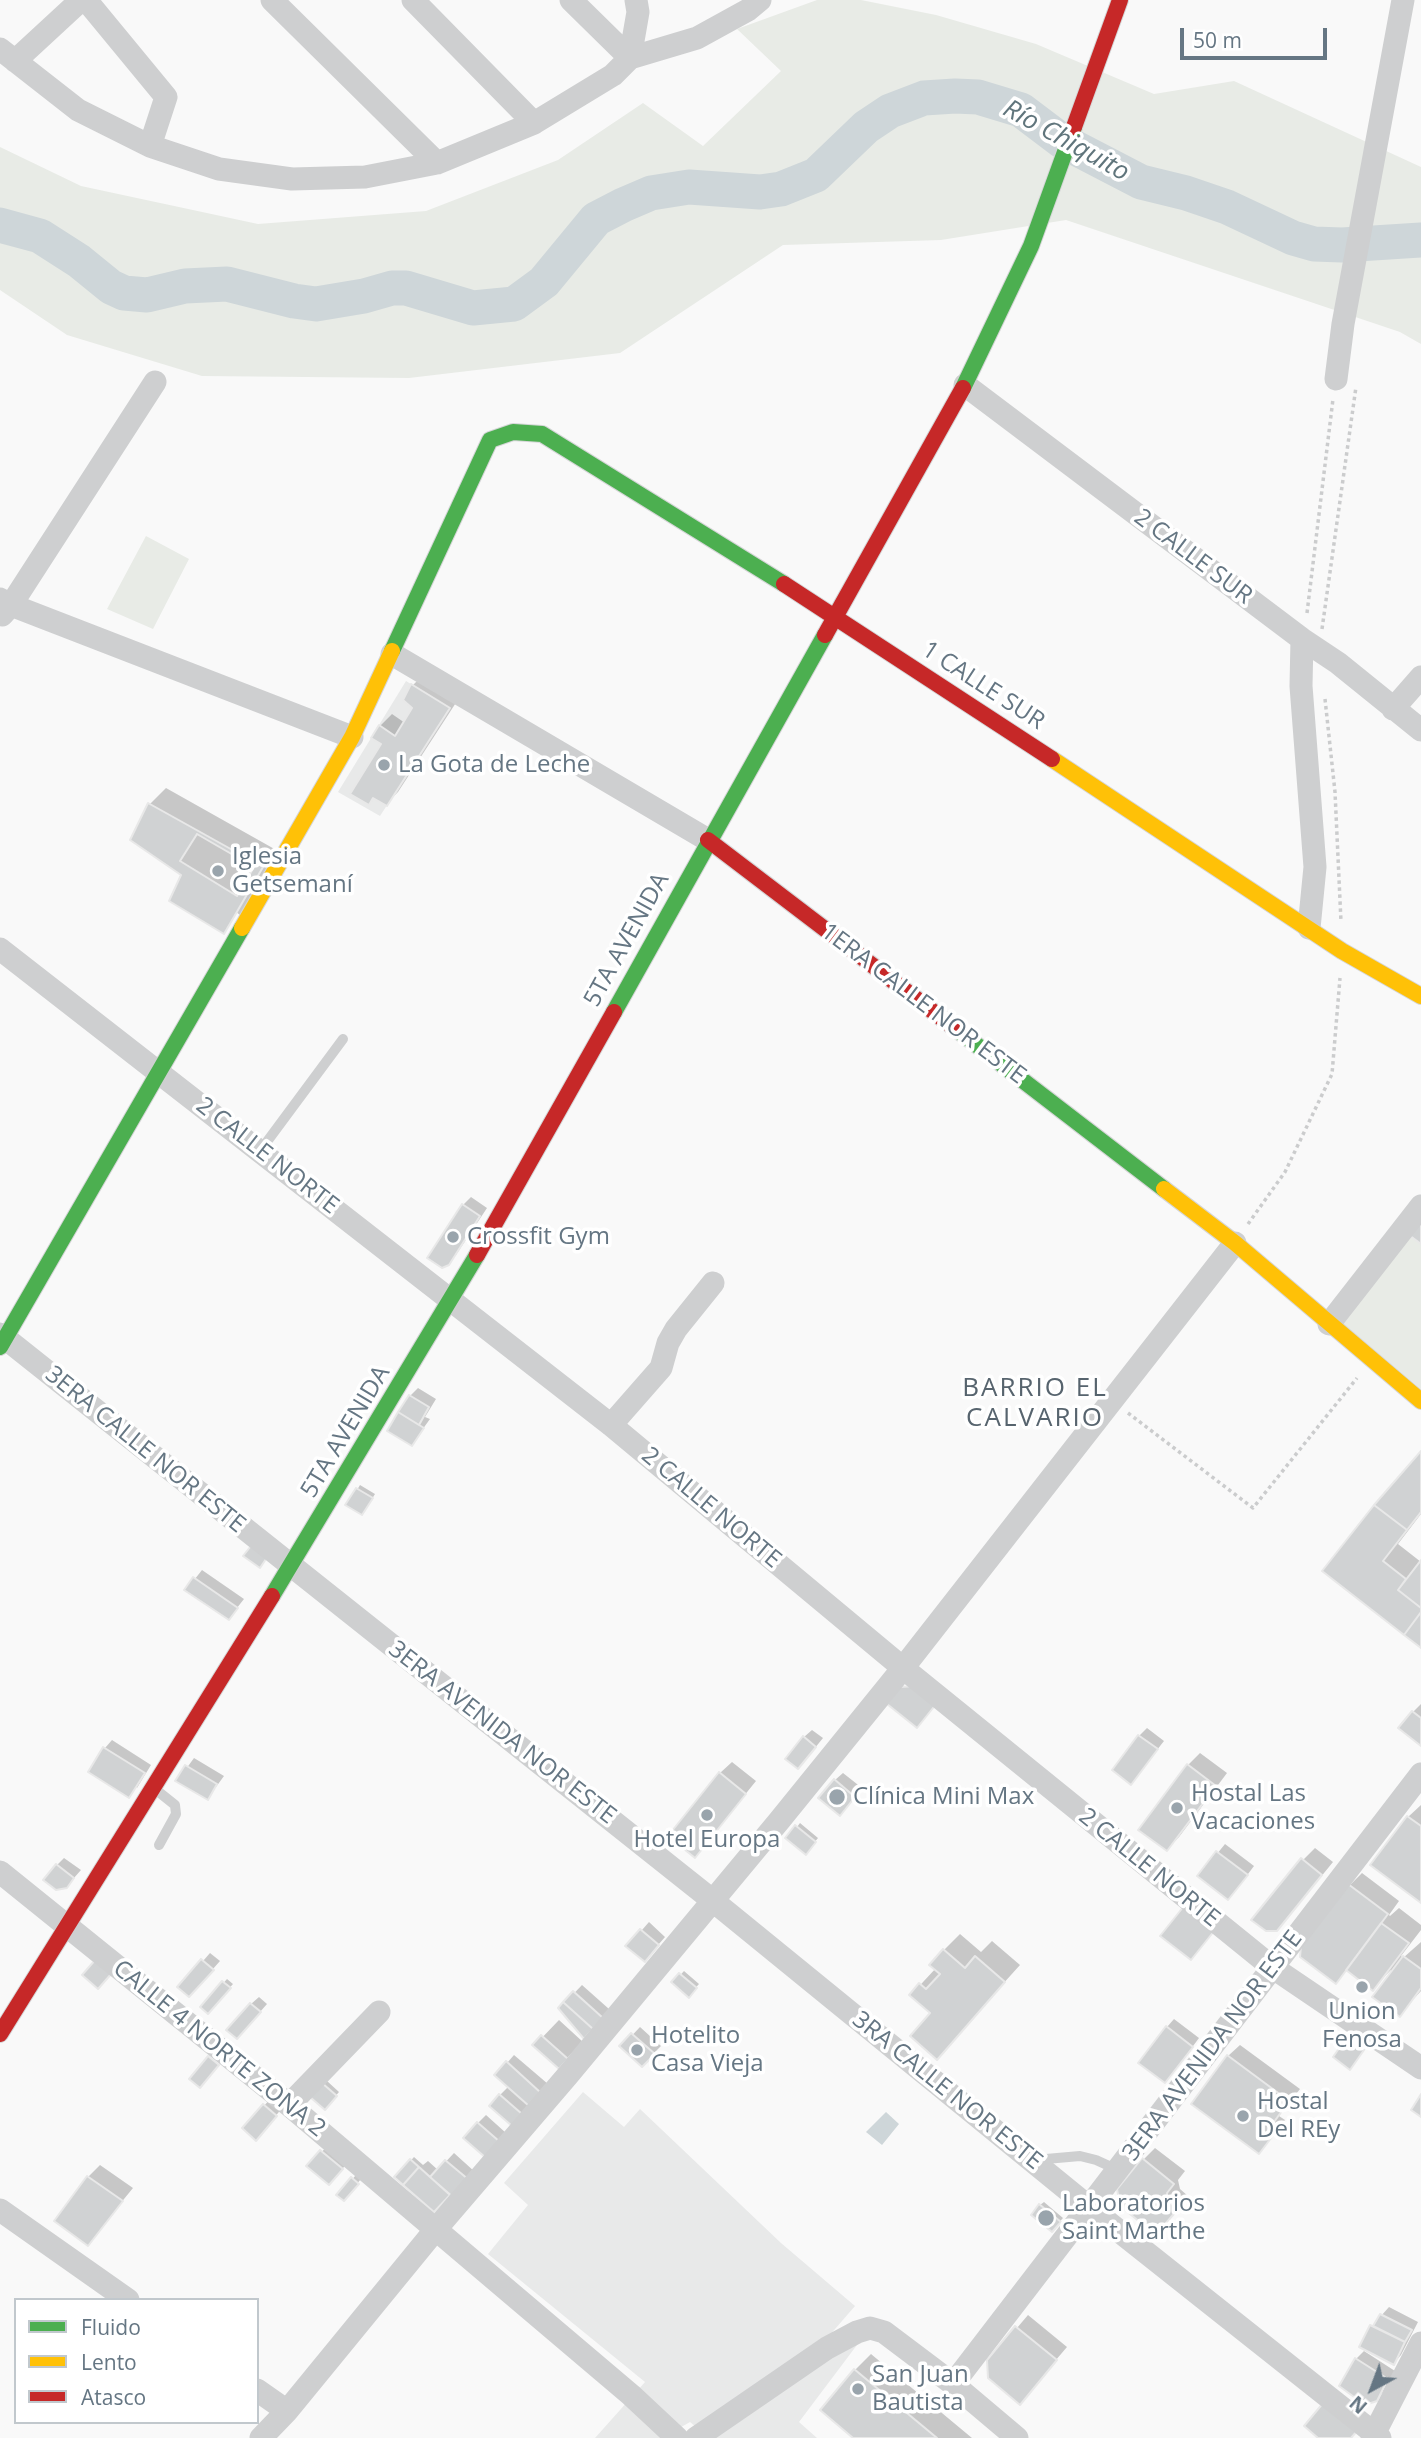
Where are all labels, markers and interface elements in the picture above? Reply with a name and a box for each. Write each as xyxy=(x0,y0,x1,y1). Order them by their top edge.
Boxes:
scale bar xyxy=(1183,14,1330,58)
text: 50 m xyxy=(1193,26,1242,54)
water label: Río Chiquito xyxy=(997,94,1135,188)
street label: 2 CALLE SUR xyxy=(1128,503,1258,611)
street label: 1 CALLE SUR xyxy=(916,636,1050,736)
place label: La Gota de Leche xyxy=(398,751,590,779)
marker: La Gota de Leche xyxy=(376,757,392,773)
place label: Iglesia Getsemaní xyxy=(232,843,353,899)
marker: Iglesia Getsemaní xyxy=(210,863,226,879)
street label: 5TA AVENIDA xyxy=(578,868,676,1012)
street label: 1ERA CALLE NOR ESTE xyxy=(815,918,1031,1090)
street label: 2 CALLE NORTE xyxy=(190,1091,344,1221)
place label: Crossfit Gym xyxy=(467,1223,610,1251)
marker: Crossfit Gym xyxy=(445,1229,461,1245)
street label: 3ERA CALLE NOR ESTE xyxy=(39,1360,251,1540)
street label: 5TA AVENIDA xyxy=(295,1361,397,1503)
district label: BARRIO EL CALVARIO xyxy=(963,1373,1107,1434)
street label: 2 CALLE NORTE xyxy=(635,1441,787,1575)
street label: 3ERA AVENIDA NOR ESTE xyxy=(383,1635,621,1831)
place label: Hostal Las Vacaciones xyxy=(1191,1780,1315,1836)
place label: Clínica Mini Max xyxy=(853,1783,1034,1811)
marker: Clínica Mini Max xyxy=(827,1787,847,1807)
marker: Hostal Las Vacaciones xyxy=(1169,1800,1185,1816)
street label: 2 CALLE NORTE xyxy=(1073,1802,1225,1934)
marker: Hotel Europa xyxy=(699,1807,715,1823)
place label: Hotel Europa xyxy=(634,1826,780,1854)
street label: 3ERA AVENIDA NOR ESTE xyxy=(1117,1925,1309,2167)
street label: CALLE 4 NORTE ZONA 2 xyxy=(107,1954,331,2144)
marker: Union Fenosa xyxy=(1354,1979,1370,1995)
place label: Union Fenosa xyxy=(1322,1998,1402,2054)
street label: 3RA CALLE NOR ESTE xyxy=(846,2006,1048,2176)
place label: Hotelito Casa Vieja xyxy=(651,2022,764,2078)
marker: Hotelito Casa Vieja xyxy=(629,2042,645,2058)
place label: Hostal Del REy xyxy=(1257,2088,1340,2144)
marker: Hostal Del REy xyxy=(1235,2108,1251,2124)
place label: Laboratorios Saint Marthe xyxy=(1062,2190,1206,2246)
marker: Laboratorios Saint Marthe xyxy=(1036,2208,1056,2228)
legend xyxy=(14,2298,259,2424)
text: Fluido xyxy=(81,2313,141,2341)
text: Lento xyxy=(81,2348,137,2376)
north arrow xyxy=(1337,2354,1407,2424)
place label: San Juan Bautista xyxy=(872,2361,969,2417)
marker: San Juan Bautista xyxy=(850,2381,866,2397)
text: Atasco xyxy=(81,2383,146,2411)
text: N xyxy=(1344,2390,1373,2420)

